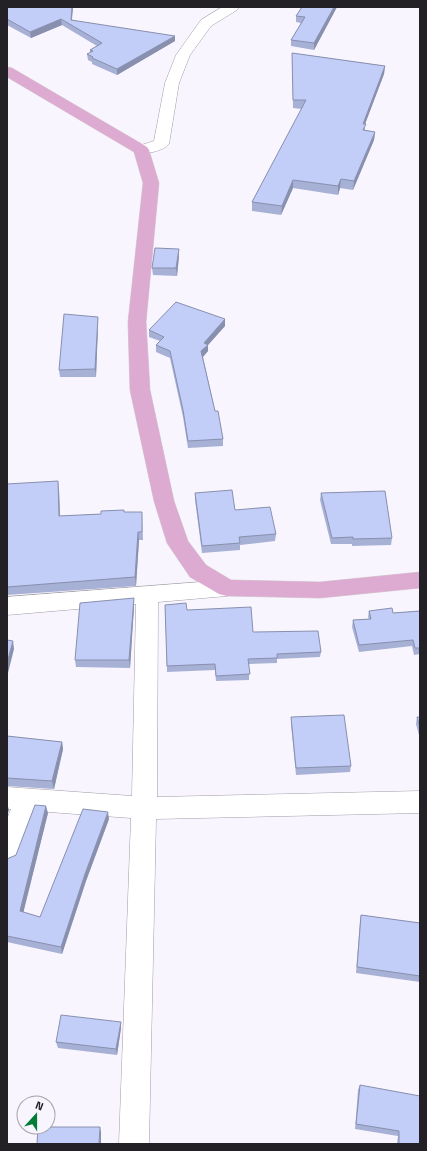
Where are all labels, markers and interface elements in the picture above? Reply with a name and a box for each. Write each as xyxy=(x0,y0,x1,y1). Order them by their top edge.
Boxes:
north arrow xyxy=(16,1095,56,1135)
text: N xyxy=(33,1097,46,1114)

